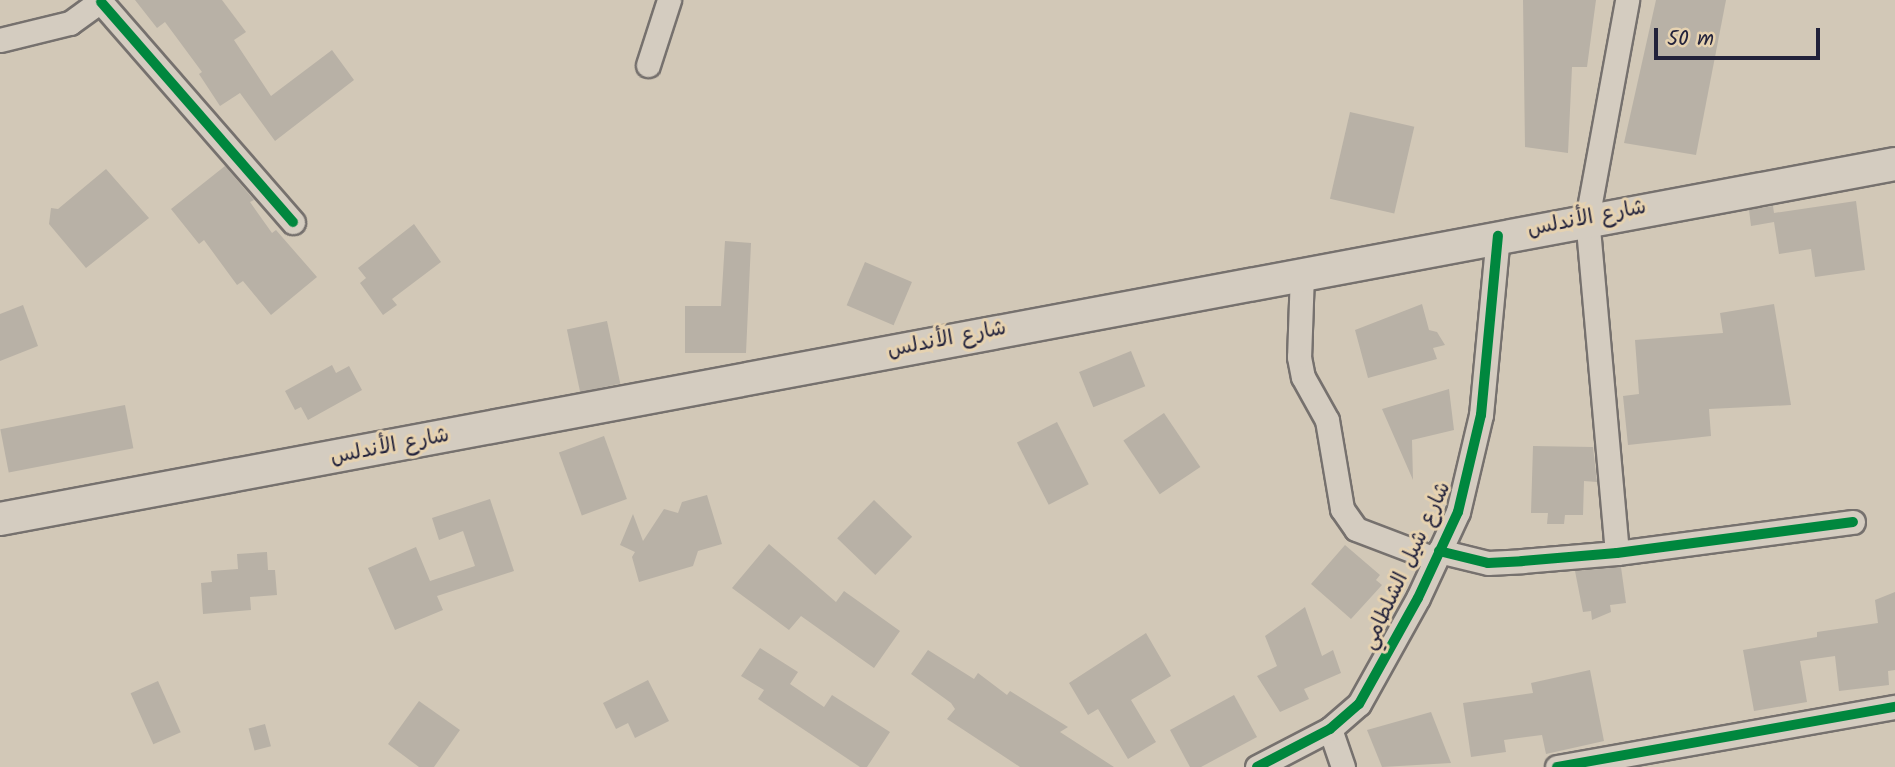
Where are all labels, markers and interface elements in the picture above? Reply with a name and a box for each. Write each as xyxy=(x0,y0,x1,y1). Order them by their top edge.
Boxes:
scale bar xyxy=(1657,14,1823,58)
text: 50 m xyxy=(1667,23,1714,56)
street label: شارع الأندلس xyxy=(1526,195,1648,243)
street label: شارع الأندلس xyxy=(886,316,1008,364)
street label: شارع الأندلس xyxy=(329,423,451,471)
street label: شارع شيل الشلطامي xyxy=(1357,478,1457,654)

